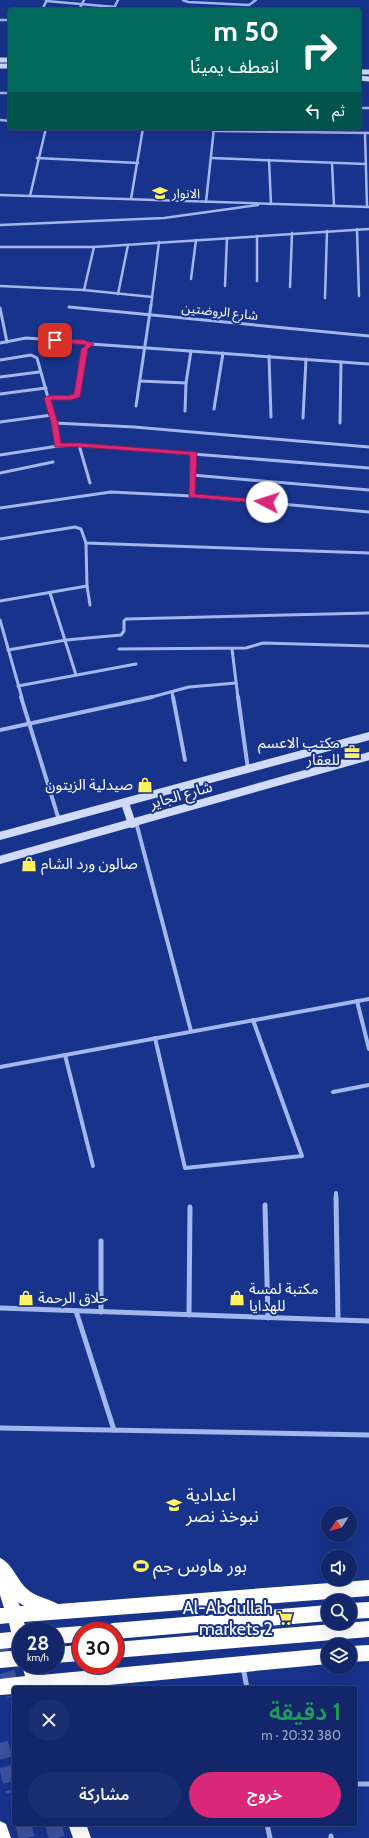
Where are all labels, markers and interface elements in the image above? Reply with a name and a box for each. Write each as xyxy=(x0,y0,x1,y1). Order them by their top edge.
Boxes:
text: 50 m xyxy=(214,14,279,48)
icon: right xyxy=(293,24,345,76)
text: انعطف يمينًا xyxy=(190,56,279,78)
icon: left xyxy=(302,100,324,122)
text: ثم xyxy=(332,102,345,120)
school or university icon: الانوار xyxy=(151,184,169,202)
place label: الانوار xyxy=(171,185,200,201)
street label: شارع الروضتين xyxy=(181,299,259,326)
pin xyxy=(38,323,72,357)
icon: arrive xyxy=(44,329,66,351)
position arrow xyxy=(246,481,288,523)
place label: مكتب الاعسم للعقار xyxy=(258,734,340,769)
office icon: مكتب الاعسم للعقار xyxy=(343,743,361,761)
place label: صيدلية الزيتون xyxy=(45,776,133,794)
shop icon: صيدلية الزيتون xyxy=(136,776,154,794)
street label: شارع الجاير xyxy=(147,777,215,816)
shop icon: صالون ورد الشام xyxy=(20,855,38,873)
place label: صالون ورد الشام xyxy=(41,855,138,875)
place label: مكتبة لمسة للهدايا xyxy=(249,1280,319,1315)
shop icon: حلاق الرحمة xyxy=(17,1289,35,1307)
place label: حلاق الرحمة xyxy=(38,1289,109,1307)
shop icon: مكتبة لمسة للهدايا xyxy=(228,1289,246,1307)
place label: اعدادية نبوخذ نصر xyxy=(185,1484,259,1527)
school or university icon: اعدادية نبوخذ نصر xyxy=(165,1496,183,1514)
north arrow xyxy=(321,1506,357,1542)
map controls xyxy=(321,1506,357,1674)
button: sound xyxy=(321,1550,357,1586)
place label: بور هاوس جم xyxy=(153,1555,247,1579)
sports icon: بور هاوس جم xyxy=(132,1557,150,1575)
button: search xyxy=(321,1594,357,1630)
place label: Al-Abdullah markets 2 xyxy=(183,1597,273,1640)
supermarket icon: Al-Abdullah markets 2 xyxy=(276,1609,294,1627)
speed limit sign: 30 xyxy=(72,1622,124,1674)
text: 28 xyxy=(27,1631,49,1655)
button: layers xyxy=(321,1638,357,1674)
text: km/h xyxy=(27,1651,49,1664)
text: 1 دقيقة xyxy=(269,1697,341,1726)
button: close xyxy=(28,1699,70,1741)
text: 380 m · 20:32 xyxy=(261,1727,341,1743)
button: مشاركة xyxy=(28,1772,181,1818)
button: خروج xyxy=(189,1772,341,1818)

